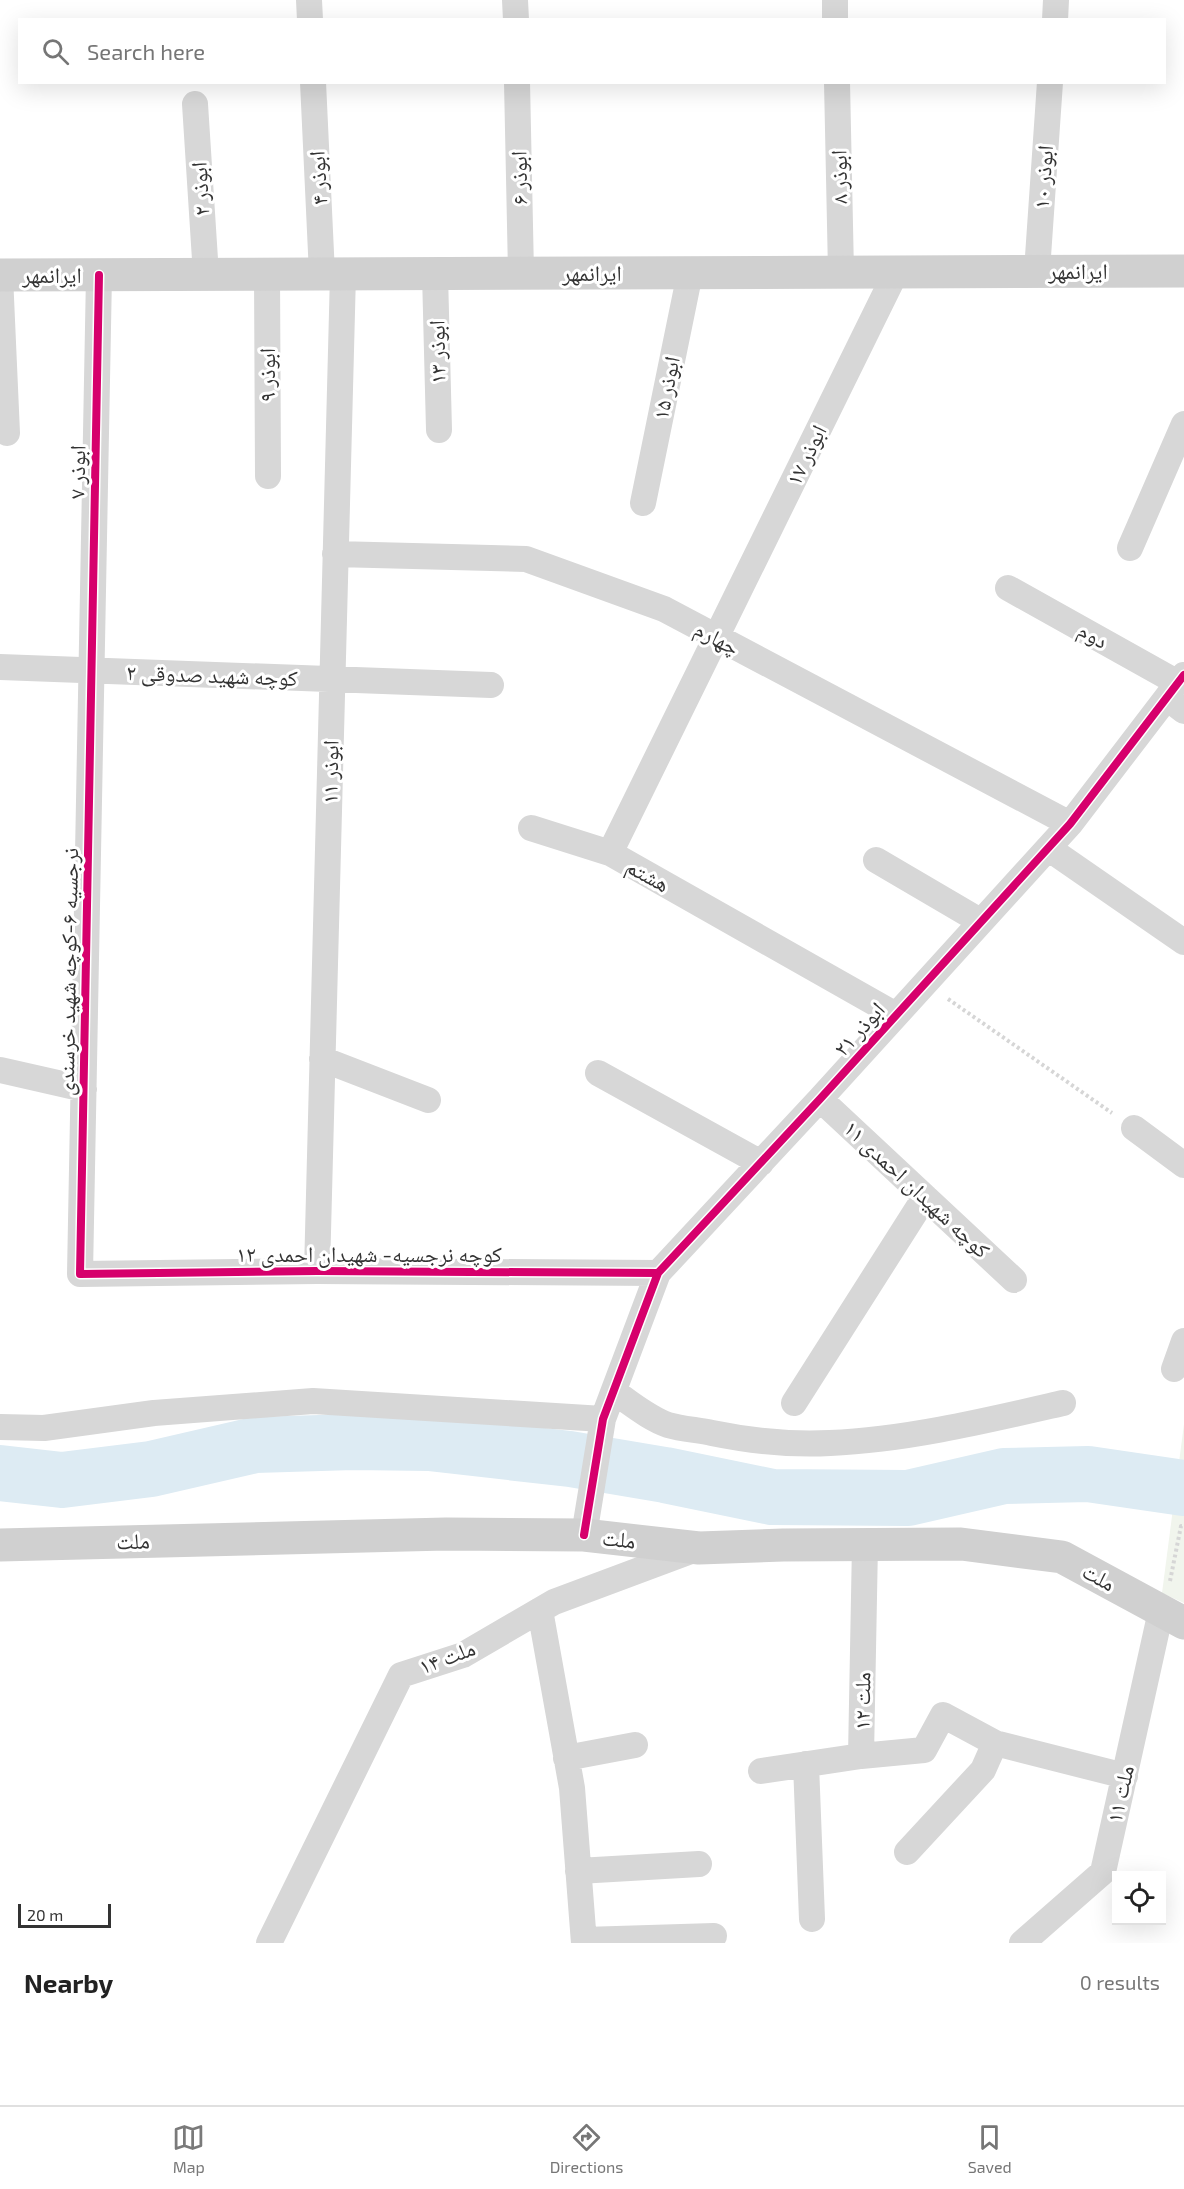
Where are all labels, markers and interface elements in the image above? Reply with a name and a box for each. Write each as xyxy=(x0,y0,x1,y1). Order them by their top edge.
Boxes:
search box xyxy=(18,18,1166,84)
icon: search xyxy=(39,35,72,68)
text: Search here xyxy=(87,38,205,64)
street label: ابوذر ۱۰ xyxy=(1027,144,1058,210)
street label: ابوذر ۴ xyxy=(303,150,332,206)
street label: ۸ ابوذر xyxy=(825,150,852,204)
street label: ابوذر ۶ xyxy=(505,151,532,205)
street label: ۲ ابوذر xyxy=(185,161,214,217)
street label: ایرانمهر xyxy=(1047,257,1108,284)
street label: ایرانمهر xyxy=(561,259,622,286)
street label: ایرانمهر xyxy=(21,261,82,288)
street label: ۱۳ ابوذر xyxy=(422,320,451,384)
street label: ۹ ابوذر xyxy=(253,348,280,402)
street label: ۱۵ ابوذر xyxy=(646,354,685,422)
street label: ۱۷ ابوذر xyxy=(779,420,832,489)
street label: ۷ ابوذر xyxy=(63,445,90,499)
street label: چهارم xyxy=(689,615,744,662)
street label: دوم xyxy=(1073,615,1113,655)
street label: کوچه شهید صدوقی ۲ xyxy=(126,658,298,692)
street label: ابوذر ۱۱ xyxy=(315,740,344,804)
street label: نرجسیه ۶-کوچه شهید خرسندی xyxy=(52,848,84,1096)
street label: هشتم xyxy=(621,852,675,899)
street label: ۲۱ ابوذر xyxy=(827,996,890,1061)
street label: کوچه شهیدان احمدی ۱۱ xyxy=(838,1114,996,1264)
street label: کوچه نرجسیه- شهیدان احمدی ۱۲ xyxy=(236,1240,502,1268)
street label: ملت xyxy=(601,1523,637,1553)
street label: ملت xyxy=(116,1526,150,1554)
street label: ملت xyxy=(1079,1557,1120,1596)
street label: ۱۴ ملت xyxy=(415,1634,478,1679)
street label: ۱۲ ملت xyxy=(847,1672,875,1730)
street label: ۱۱ ملت xyxy=(1100,1763,1138,1825)
map controls xyxy=(1112,1871,1166,1925)
button: locate xyxy=(1112,1871,1166,1925)
scale bar xyxy=(18,1901,111,1928)
text: 20 m xyxy=(27,1905,63,1924)
text: Nearby xyxy=(24,1967,113,1998)
text: 0 results xyxy=(1080,1970,1160,1994)
tab: Map xyxy=(172,2121,205,2176)
tab: Directions xyxy=(550,2121,623,2176)
tab: Saved xyxy=(968,2121,1012,2176)

